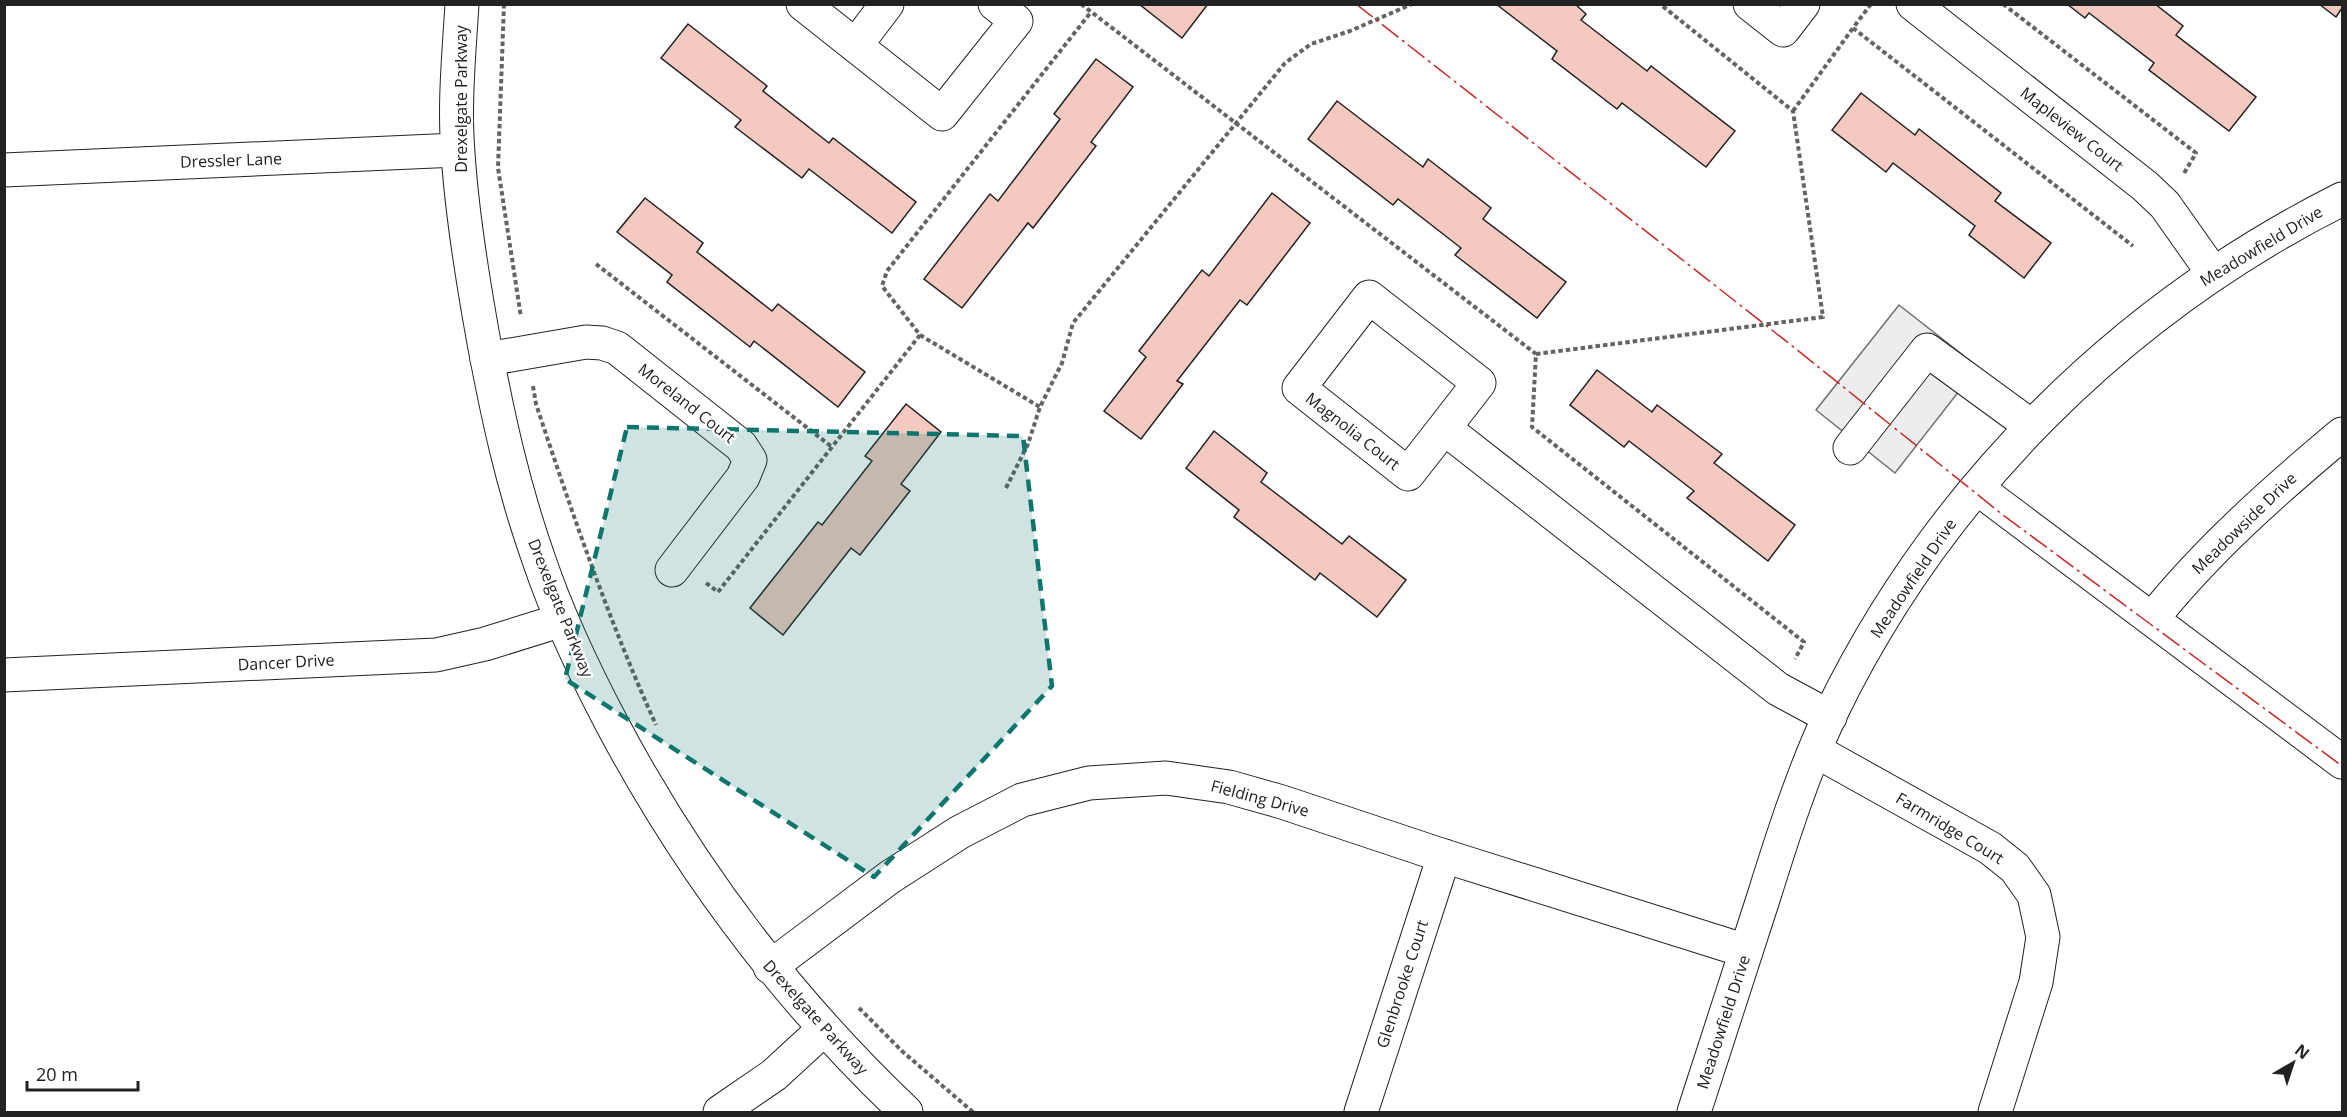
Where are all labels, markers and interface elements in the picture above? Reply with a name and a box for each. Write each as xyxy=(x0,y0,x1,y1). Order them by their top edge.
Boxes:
street label: Drexelgate Parkway xyxy=(450,24,472,173)
street label: Mapleview Court xyxy=(2016,82,2128,176)
street label: Dressler Lane xyxy=(180,147,282,173)
street label: Meadowfield Drive xyxy=(2195,201,2327,291)
street label: Moreland Court xyxy=(634,358,740,448)
street label: Magnolia Court xyxy=(1301,387,1405,475)
street label: Meadowside Drive xyxy=(2187,467,2301,579)
street label: Meadowfield Drive xyxy=(1865,514,1961,642)
street label: Drexelgate Parkway xyxy=(523,535,599,682)
street label: Dancer Drive xyxy=(237,648,335,676)
street label: Fielding Drive xyxy=(1208,774,1312,822)
street label: Farmridge Court xyxy=(1892,787,2008,869)
street label: Glenbrooke Court xyxy=(1371,917,1433,1051)
street label: Meadowfield Drive xyxy=(1691,952,1755,1092)
street label: Drexelgate Parkway xyxy=(758,955,874,1080)
north arrow xyxy=(2263,1033,2323,1093)
text: N xyxy=(2290,1039,2314,1064)
scale bar xyxy=(27,1054,138,1092)
text: 20 m xyxy=(36,1062,78,1086)

